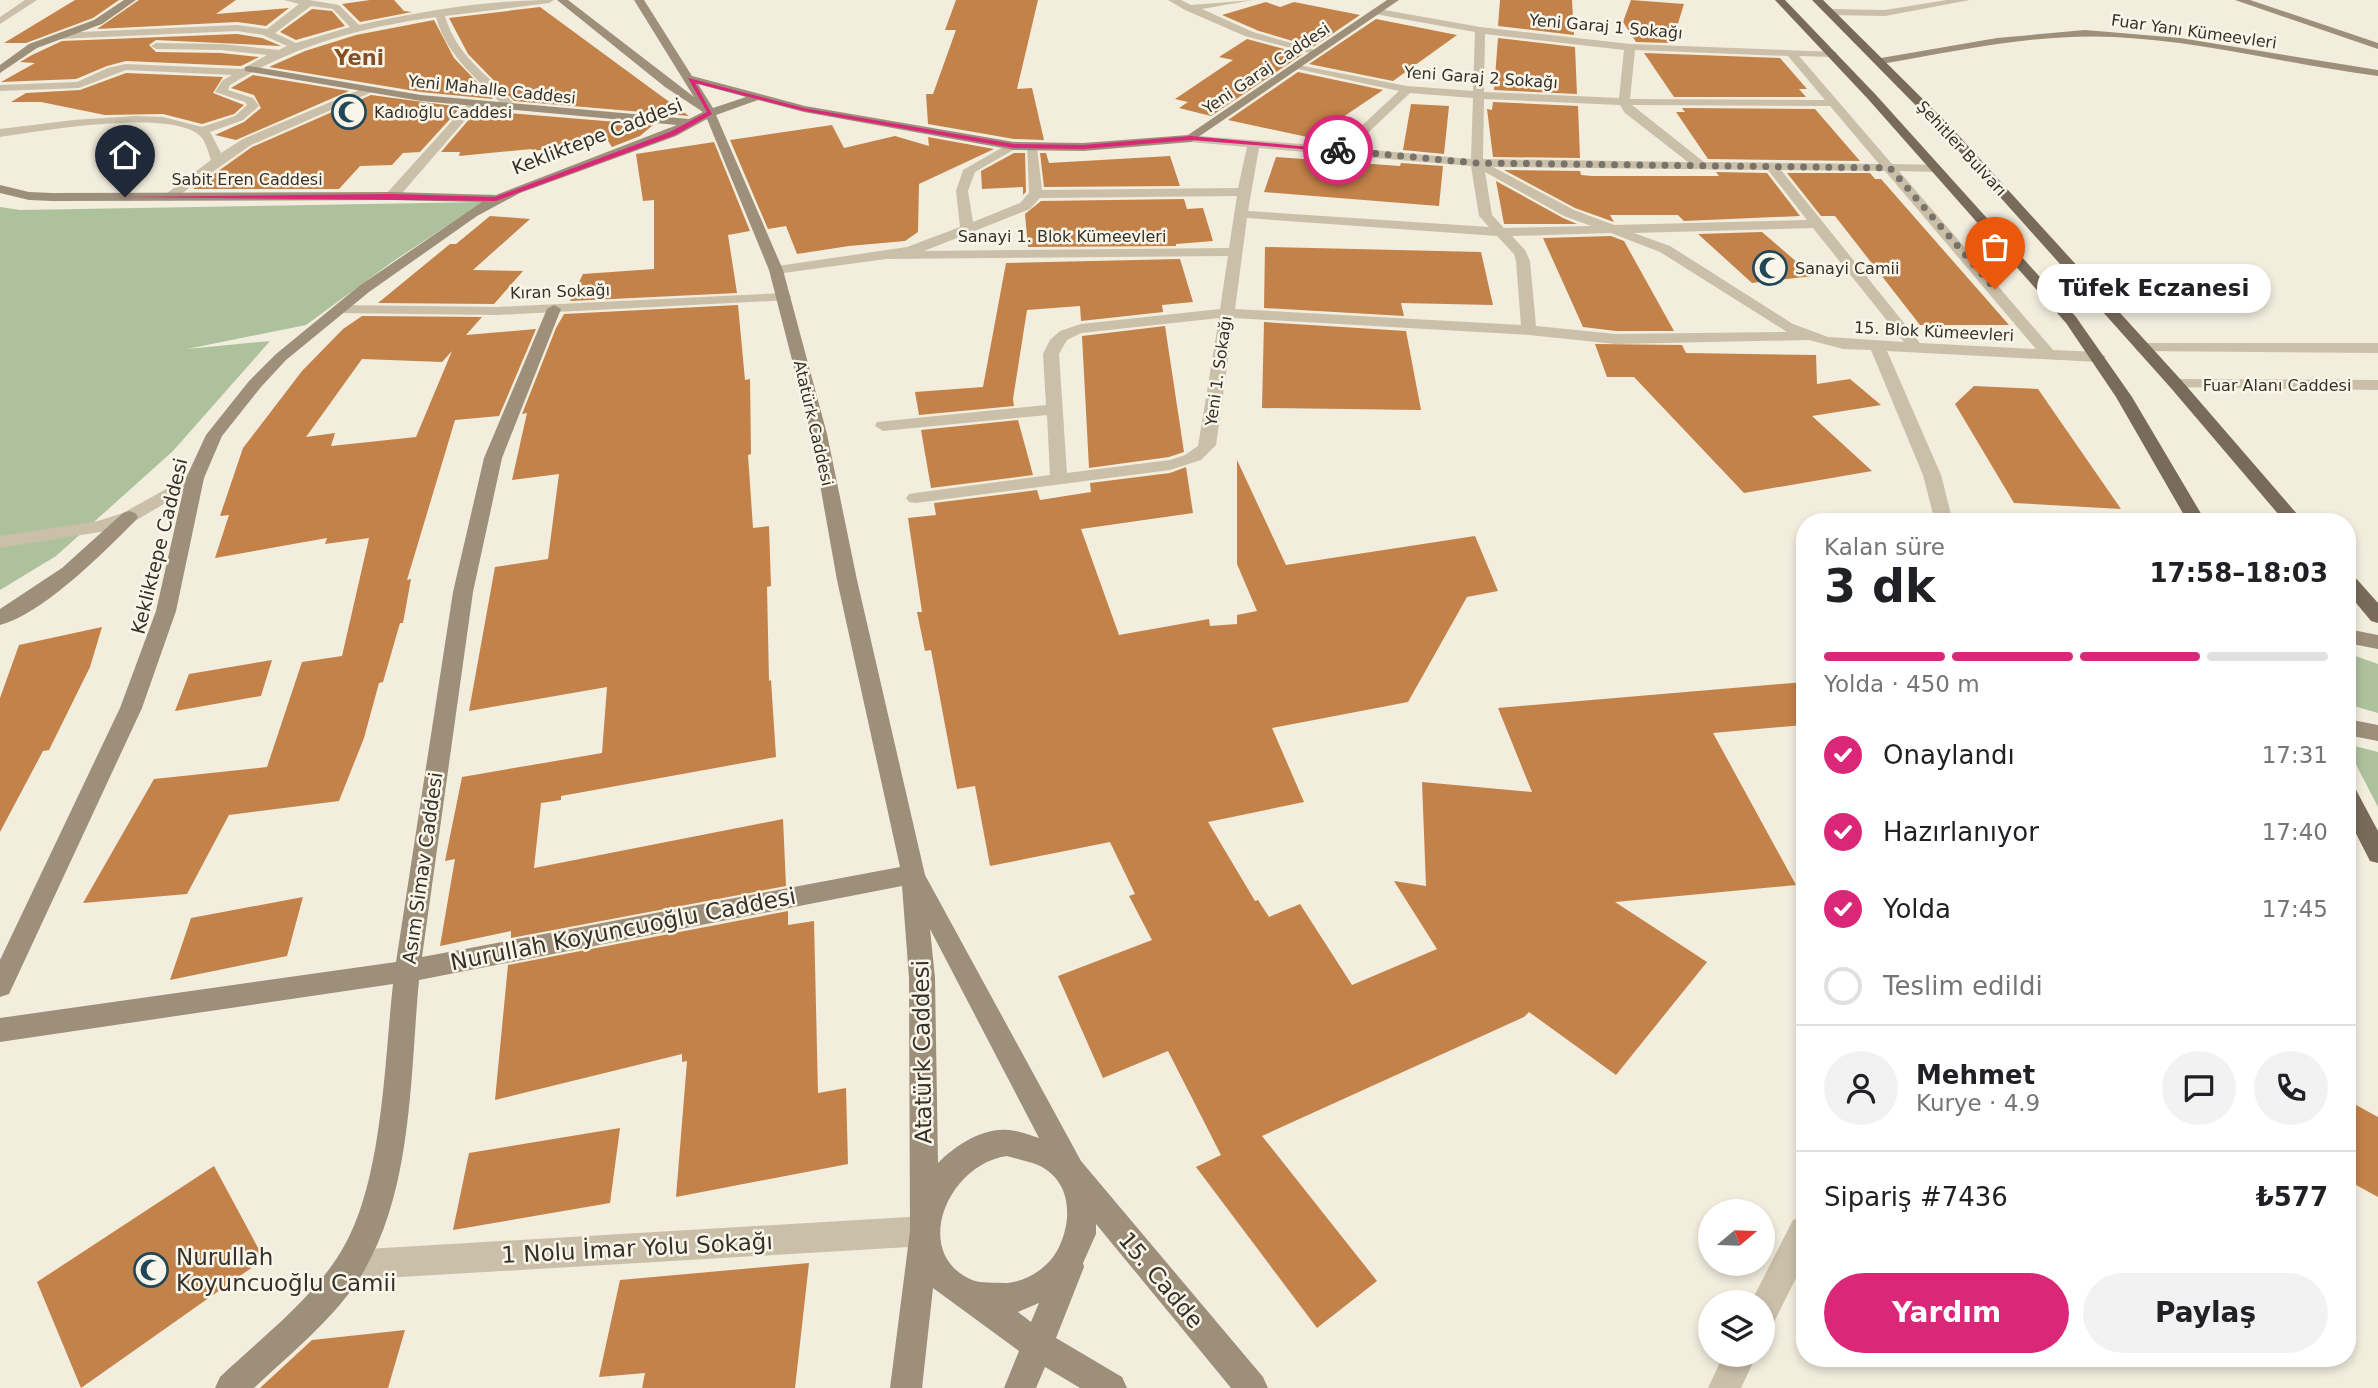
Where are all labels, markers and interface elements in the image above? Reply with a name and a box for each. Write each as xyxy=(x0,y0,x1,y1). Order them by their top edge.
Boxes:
street label: Yeni Garaj 1 Sokağı xyxy=(1527,10,1683,43)
street label: Fuar Yanı Kümeevleri xyxy=(2110,10,2278,53)
street label: Yeni Garaj Caddesi xyxy=(1198,19,1333,119)
district label: Yeni xyxy=(333,46,384,70)
street label: Yeni Garaj 2 Sokağı xyxy=(1403,63,1558,92)
street label: Yeni Mahalle Caddesi xyxy=(406,71,577,108)
mosque icon: Kadıoğlu Caddesi xyxy=(330,93,368,131)
street label: Kekliktepe Caddesi xyxy=(509,93,685,179)
street label: Şehitler Bulvarı xyxy=(1913,97,2010,200)
place label: Kadıoğlu Caddesi xyxy=(374,103,512,122)
courier xyxy=(1303,115,1373,185)
pin xyxy=(95,125,155,197)
icon: bike xyxy=(1319,131,1357,169)
icon: home xyxy=(106,136,144,174)
street label: Sabit Eren Caddesi xyxy=(171,170,323,189)
pin xyxy=(1965,217,2025,289)
street label: Sanayi 1. Blok Kümeevleri xyxy=(958,227,1166,246)
icon: bag xyxy=(1976,228,2014,266)
mosque icon: Sanayi Camii xyxy=(1751,249,1789,287)
place label: Sanayi Camii xyxy=(1795,259,1899,278)
callout: Tüfek Eczanesi xyxy=(2037,264,2272,314)
text: Tüfek Eczanesi xyxy=(2059,275,2249,301)
street label: Kıran Sokağı xyxy=(510,280,610,303)
street label: Yeni 1. Sokağı xyxy=(1201,315,1236,428)
street label: 15. Blok Kümeevleri xyxy=(1854,318,2014,345)
street label: Atatürk Caddesi xyxy=(790,359,837,488)
street label: Fuar Alanı Caddesi xyxy=(2203,376,2351,395)
street label: Kekliktepe Caddesi xyxy=(126,456,192,636)
text: Kalan süre xyxy=(1824,534,1945,560)
text: 17:58–18:03 xyxy=(2149,558,2328,588)
text: 3 dk xyxy=(1824,559,1936,613)
text: Yolda · 450 m xyxy=(1824,671,1980,697)
icon: check xyxy=(1824,736,1862,774)
text: Onaylandı xyxy=(1883,740,2015,770)
text: 17:31 xyxy=(2262,742,2328,768)
street label: Asım Simav Caddesi xyxy=(398,771,446,965)
icon: check xyxy=(1824,813,1862,851)
text: Hazırlanıyor xyxy=(1883,817,2039,847)
text: 17:40 xyxy=(2262,819,2328,845)
street label: Nurullah Koyuncuoğlu Caddesi xyxy=(448,883,798,975)
icon: check xyxy=(1824,890,1862,928)
text: Yolda xyxy=(1883,894,1951,924)
text: 17:45 xyxy=(2262,896,2328,922)
street label: Atatürk Caddesi xyxy=(907,960,937,1144)
text: Teslim edildi xyxy=(1883,971,2043,1001)
button: person xyxy=(1824,1051,1898,1125)
button: chat xyxy=(2162,1051,2236,1125)
button: phone xyxy=(2254,1051,2328,1125)
text: Mehmet xyxy=(1916,1060,2035,1090)
text: Kurye · 4.9 xyxy=(1916,1090,2040,1116)
text: Sipariş #7436 xyxy=(1824,1182,2008,1212)
text: ₺577 xyxy=(2256,1182,2328,1212)
north arrow xyxy=(1698,1199,1774,1276)
map controls xyxy=(1698,1199,1775,1367)
street label: 1 Nolu İmar Yolu Sokağı xyxy=(501,1227,773,1268)
street label: 15. Cadde xyxy=(1113,1227,1209,1333)
place label: Nurullah Koyuncuoğlu Camii xyxy=(176,1244,396,1296)
mosque icon: Nurullah Koyuncuoğlu Camii xyxy=(132,1251,170,1289)
button: Yardım xyxy=(1824,1273,2069,1353)
button: Paylaş xyxy=(2083,1273,2328,1353)
button: layers xyxy=(1698,1290,1775,1367)

